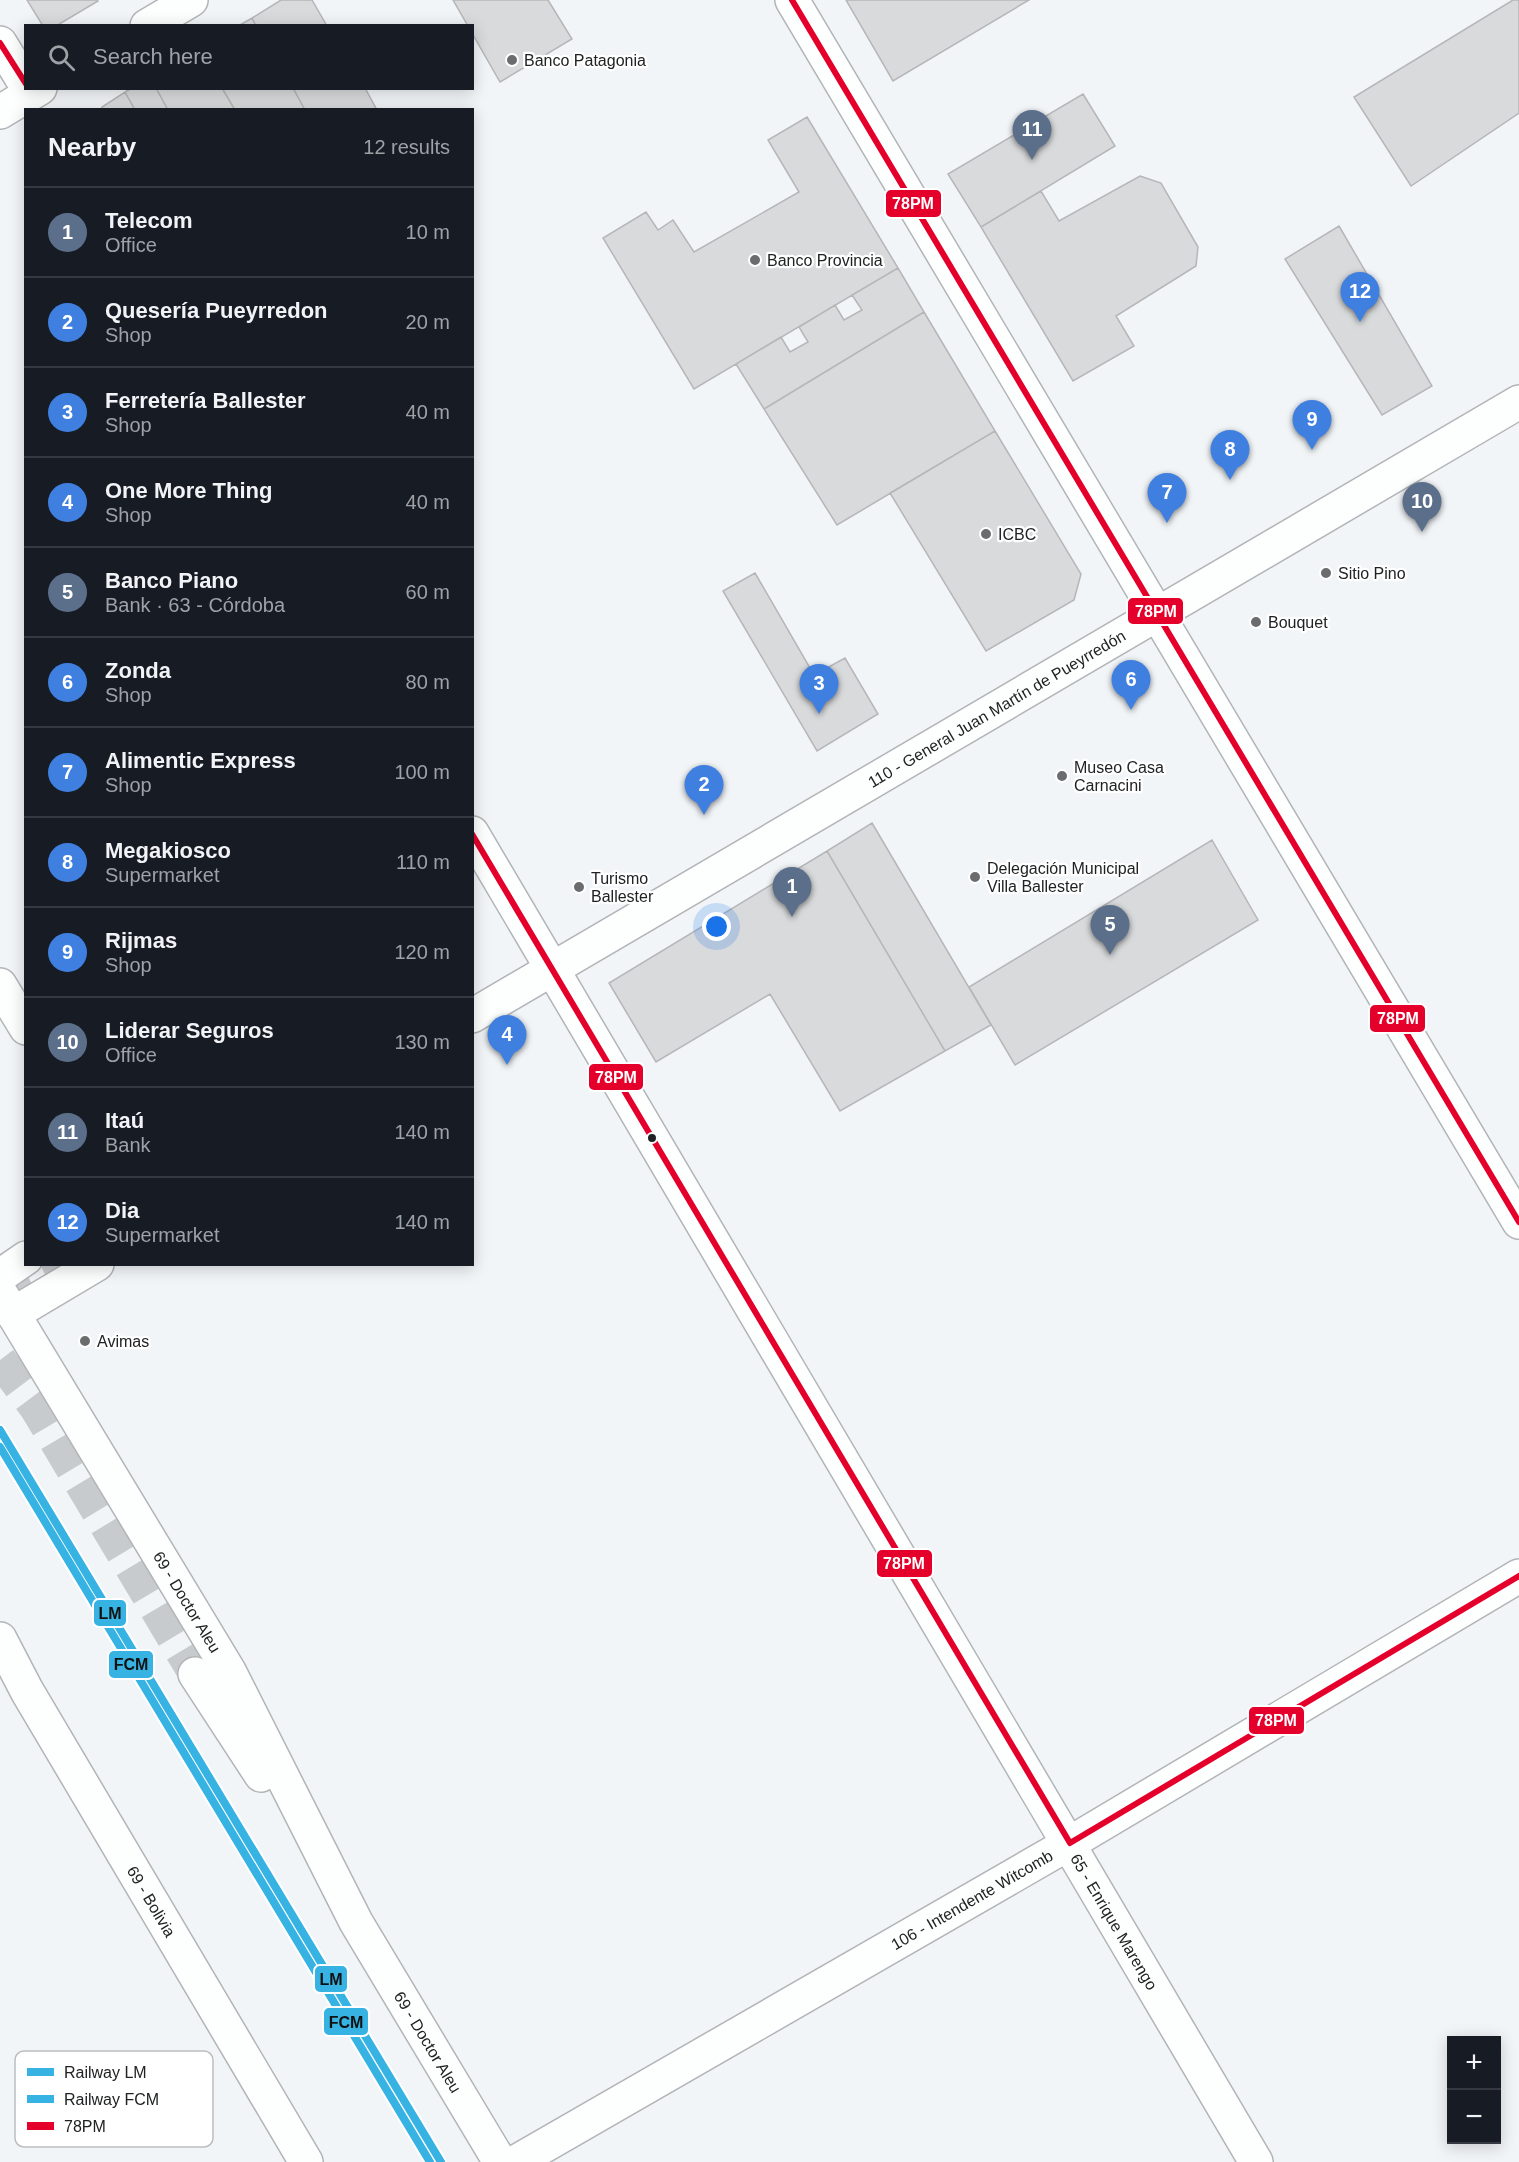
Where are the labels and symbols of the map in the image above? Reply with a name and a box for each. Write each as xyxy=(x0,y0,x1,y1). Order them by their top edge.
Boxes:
place label: Banco Patagonia xyxy=(524,52,646,69)
marker: Banco Patagonia xyxy=(505,53,519,67)
pin: 11 xyxy=(1012,110,1052,160)
line badge: 78PM xyxy=(885,189,942,218)
text: 78PM xyxy=(892,195,934,212)
place label: Banco Provincia xyxy=(767,252,883,269)
marker: Banco Provincia xyxy=(748,253,762,267)
pin: 12 xyxy=(1340,272,1380,322)
pin: 9 xyxy=(1292,400,1332,450)
pin: 8 xyxy=(1210,430,1250,480)
pin: 7 xyxy=(1148,474,1186,523)
pin: 10 xyxy=(1402,482,1442,532)
place label: ICBC xyxy=(998,526,1036,543)
marker: ICBC xyxy=(979,527,993,541)
place label: Sitio Pino xyxy=(1338,565,1406,582)
marker: Sitio Pino xyxy=(1319,566,1333,580)
line badge: 78PM xyxy=(1127,597,1184,625)
text: 78PM xyxy=(1135,603,1177,620)
place label: Bouquet xyxy=(1268,614,1328,631)
marker: Bouquet xyxy=(1249,615,1263,629)
street label: 110 - General Juan Martín de Pueyrredón xyxy=(865,627,1128,791)
pin: 6 xyxy=(1112,660,1150,710)
pin: 3 xyxy=(800,664,838,714)
place label: Museo Casa Carnacini xyxy=(1074,759,1164,794)
pin: 2 xyxy=(684,766,724,815)
marker: Museo Casa Carnacini xyxy=(1055,769,1069,783)
place label: Delegación Municipal Villa Ballester xyxy=(987,860,1139,895)
pin: 1 xyxy=(772,868,812,917)
place label: Turismo Ballester xyxy=(591,870,654,905)
marker: Delegación Municipal Villa Ballester xyxy=(968,870,982,884)
marker: Turismo Ballester xyxy=(572,880,586,894)
pin: 5 xyxy=(1090,906,1130,955)
your location xyxy=(702,912,731,941)
line badge: 78PM xyxy=(1369,1004,1426,1033)
text: 78PM xyxy=(1377,1010,1419,1027)
pin: 4 xyxy=(488,1016,526,1065)
line badge: 78PM xyxy=(588,1063,644,1091)
text: 78PM xyxy=(595,1069,637,1086)
unlabelled marker xyxy=(646,1132,658,1144)
place label: Avimas xyxy=(97,1333,149,1350)
marker: Avimas xyxy=(78,1334,92,1348)
street label: 69 - Doctor Aleu xyxy=(150,1549,224,1656)
line badge: 78PM xyxy=(876,1549,933,1578)
text: 78PM xyxy=(883,1555,925,1572)
line badge: LM xyxy=(93,1599,127,1627)
text: LM xyxy=(98,1605,122,1622)
line badge: FCM xyxy=(108,1650,154,1679)
text: FCM xyxy=(114,1656,148,1673)
line badge: 78PM xyxy=(1248,1706,1305,1735)
text: 78PM xyxy=(1255,1712,1297,1729)
street label: 106 - Intendente Witcomb xyxy=(888,1847,1056,1953)
street label: 65 - Enrique Marengo xyxy=(1067,1851,1161,1993)
street label: 69 - Bolivia xyxy=(124,1863,179,1940)
line badge: LM xyxy=(314,1965,348,1993)
text: LM xyxy=(319,1971,343,1988)
street label: 69 - Doctor Aleu xyxy=(391,1989,464,2096)
line badge: FCM xyxy=(323,2007,369,2036)
text: FCM xyxy=(329,2014,363,2031)
legend xyxy=(15,2051,213,2147)
text: Railway LM xyxy=(64,2064,147,2081)
text: Railway FCM xyxy=(64,2091,159,2108)
text: 78PM xyxy=(64,2118,106,2135)

